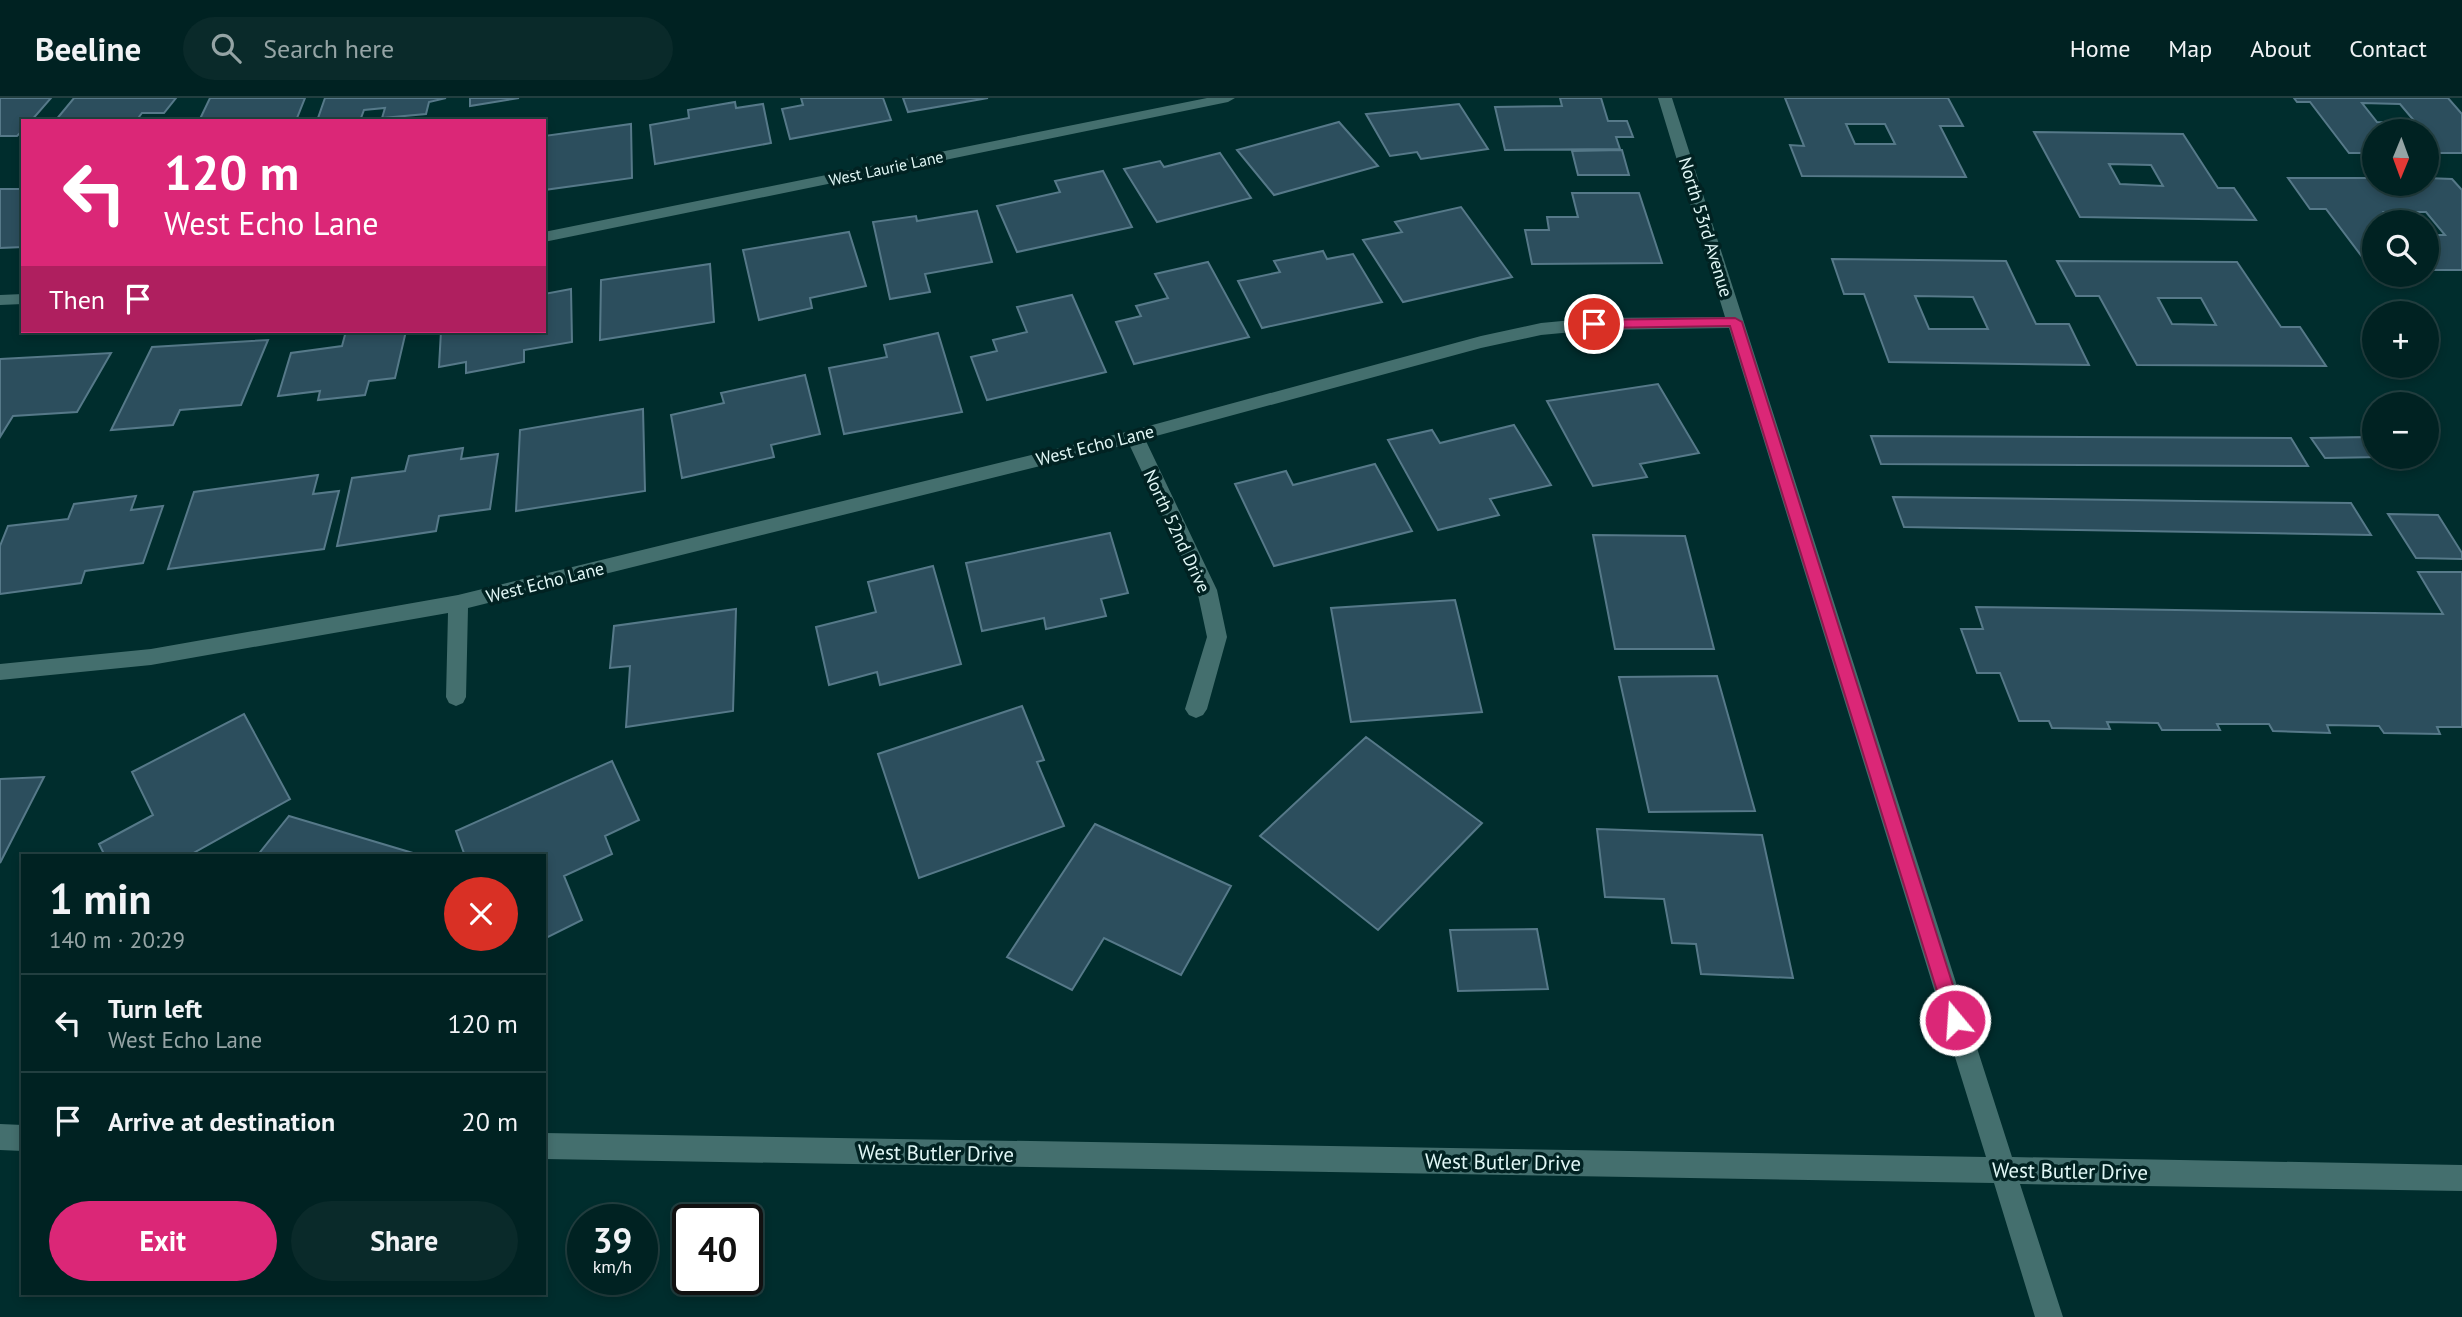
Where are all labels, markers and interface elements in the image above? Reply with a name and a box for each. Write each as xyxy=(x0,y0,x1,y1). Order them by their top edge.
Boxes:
search box xyxy=(183,17,673,80)
text: Beeline xyxy=(35,27,141,70)
icon: search xyxy=(207,29,245,67)
text: Search here xyxy=(263,32,394,65)
text: Home xyxy=(2070,33,2130,64)
text: Map xyxy=(2168,33,2212,64)
text: About xyxy=(2250,33,2311,64)
text: Contact xyxy=(2349,33,2427,64)
north arrow xyxy=(2362,119,2440,196)
map controls xyxy=(2362,119,2439,469)
text: 120 m xyxy=(164,140,299,204)
street label: West Laurie Lane xyxy=(827,146,945,190)
icon: left xyxy=(49,147,140,238)
street label: North 53rd Avenue xyxy=(1674,154,1738,300)
text: West Echo Lane xyxy=(164,202,379,244)
button: search xyxy=(2362,210,2439,287)
icon: arrive xyxy=(119,280,157,318)
text: Then xyxy=(49,283,105,316)
pin xyxy=(1564,294,1624,354)
button: + xyxy=(2362,301,2439,378)
icon: arrive xyxy=(1575,305,1613,343)
button: − xyxy=(2362,392,2439,469)
street label: West Echo Lane xyxy=(1034,419,1156,471)
street label: North 52nd Drive xyxy=(1138,466,1216,596)
street label: West Echo Lane xyxy=(484,556,606,608)
text: 1 min xyxy=(49,871,151,926)
button: close xyxy=(444,877,518,951)
text: 140 m · 20:29 xyxy=(49,925,185,954)
position arrow xyxy=(1918,983,1992,1057)
text: Turn left xyxy=(108,992,202,1025)
icon: left xyxy=(49,1004,87,1042)
text: 120 m xyxy=(447,1007,518,1040)
text: West Echo Lane xyxy=(108,1025,262,1054)
icon: arrive xyxy=(49,1102,87,1140)
text: Arrive at destination xyxy=(108,1105,335,1138)
text: 20 m xyxy=(462,1105,518,1138)
street label: West Butler Drive xyxy=(858,1138,1014,1168)
street label: West Butler Drive xyxy=(1425,1147,1581,1177)
street label: West Butler Drive xyxy=(1992,1156,2148,1186)
button: Exit xyxy=(49,1201,277,1281)
button: Share xyxy=(291,1201,518,1281)
speed limit sign: 40 xyxy=(672,1204,763,1295)
text: 39 xyxy=(593,1217,632,1263)
text: km/h xyxy=(593,1255,632,1278)

